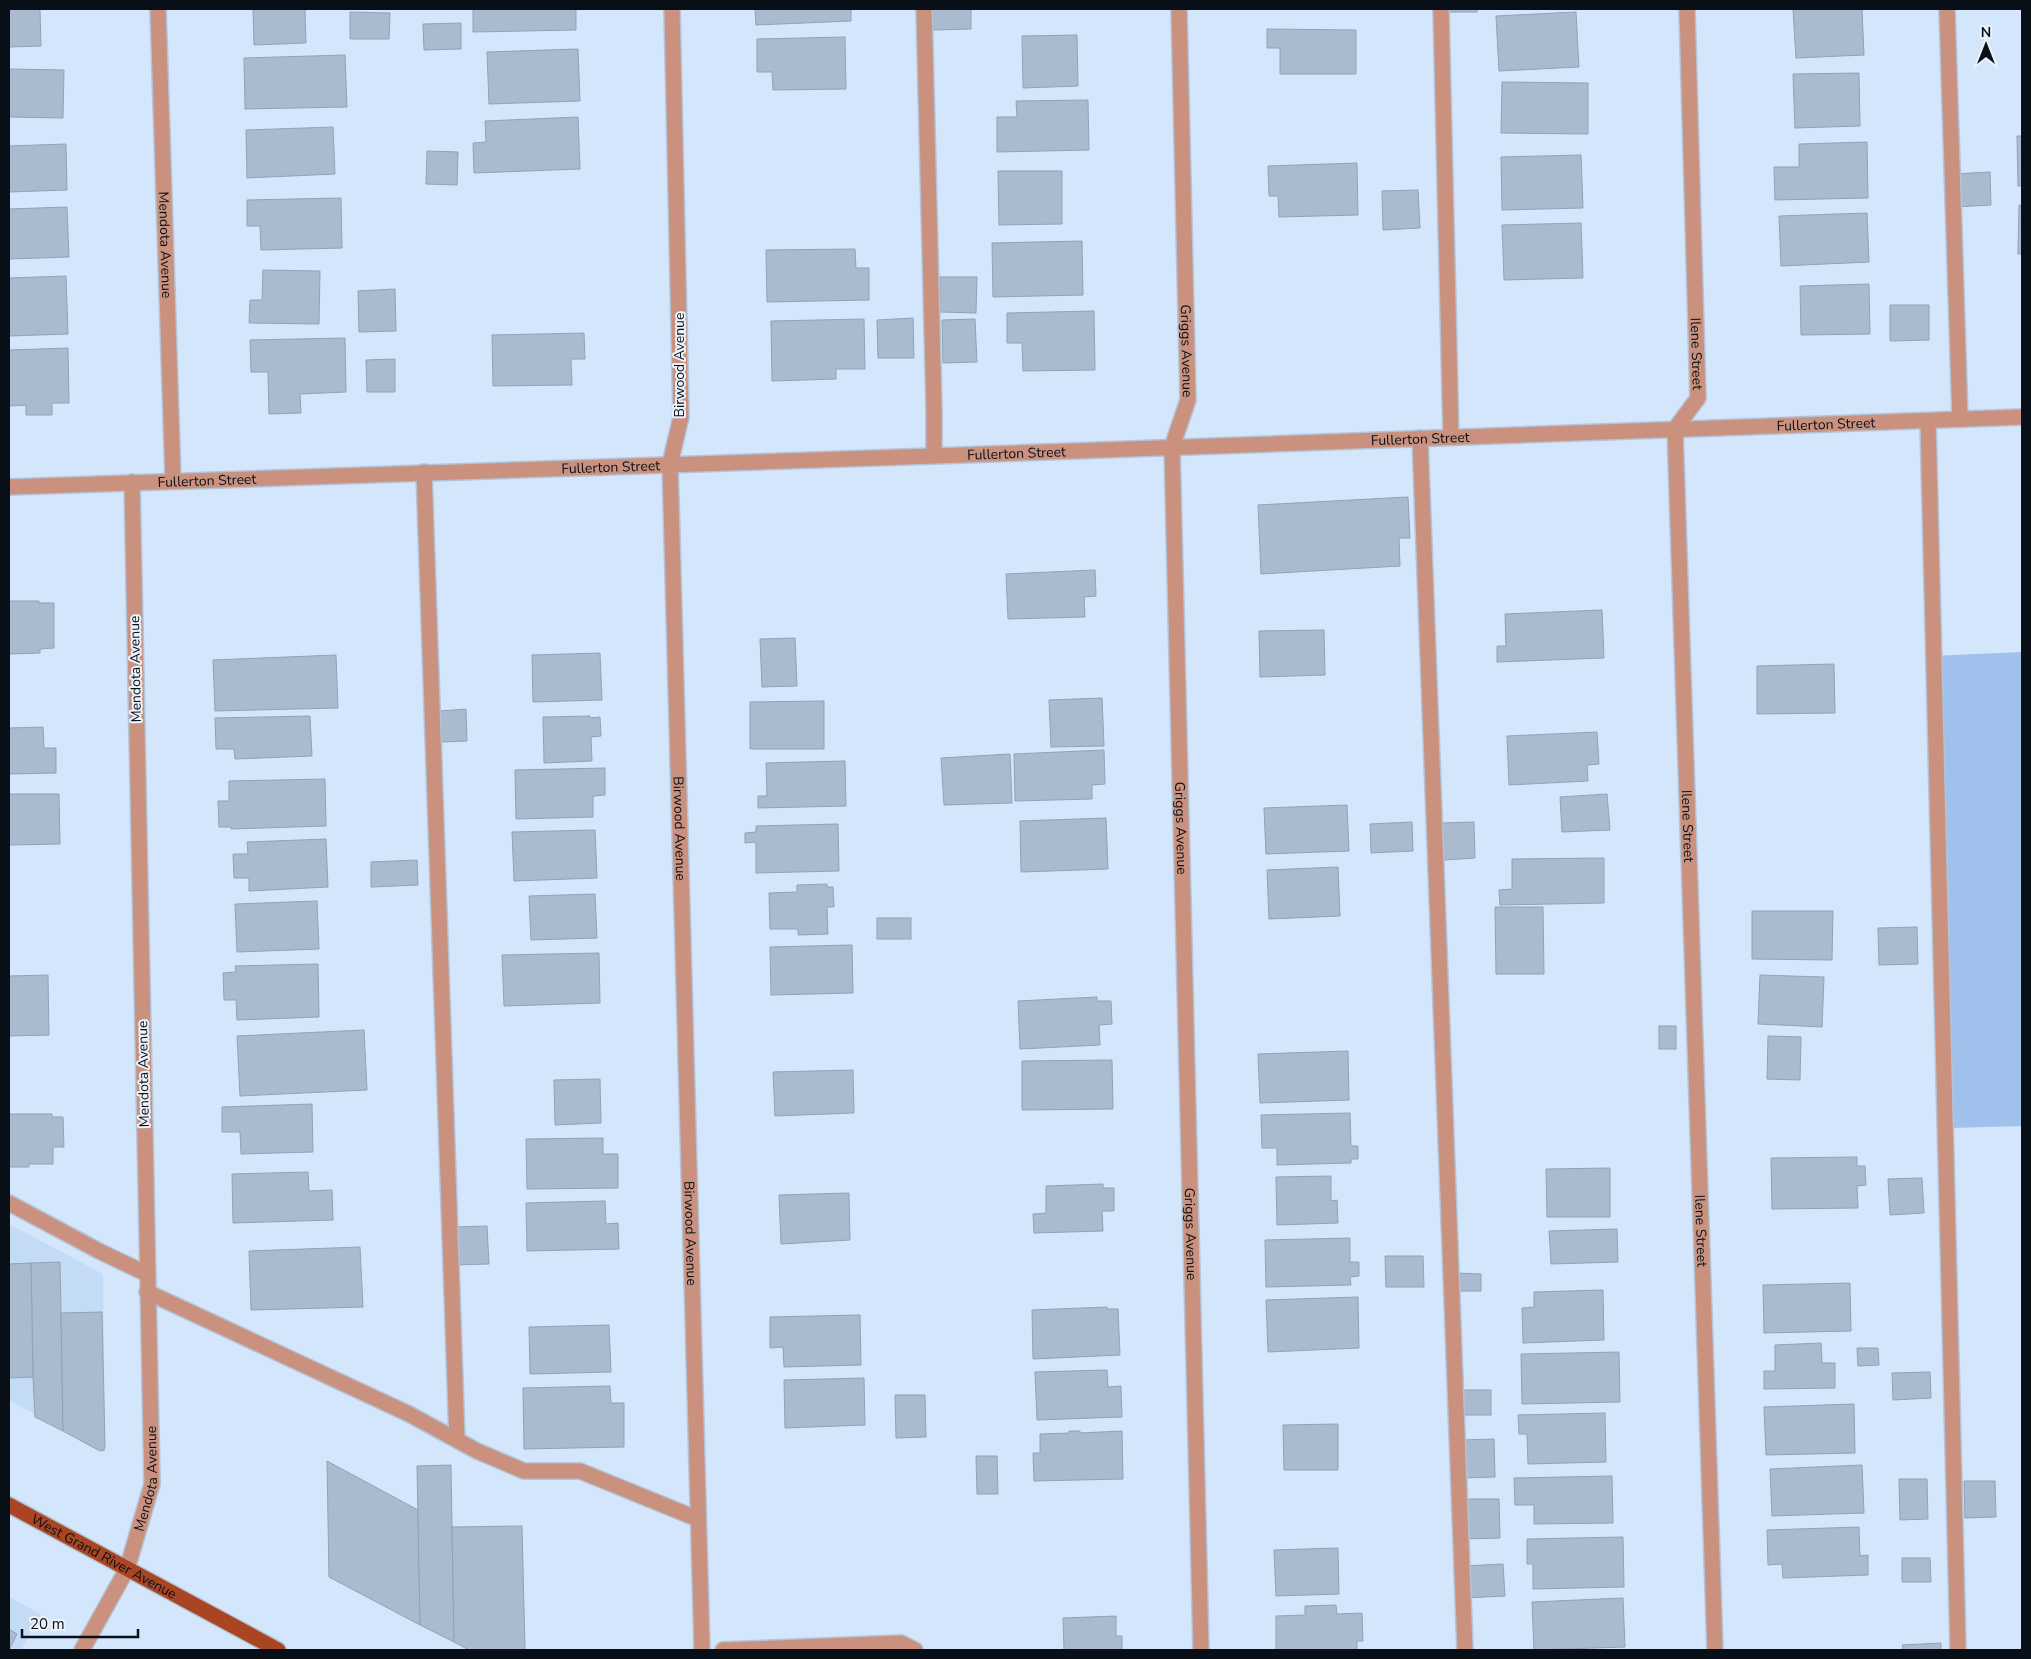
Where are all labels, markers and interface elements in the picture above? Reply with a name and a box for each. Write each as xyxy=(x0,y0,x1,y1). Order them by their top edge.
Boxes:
north arrow xyxy=(1961,20,2011,70)
text: N xyxy=(1981,23,1991,42)
street label: Mendota Avenue xyxy=(154,191,176,299)
street label: Griggs Avenue xyxy=(1176,304,1197,398)
street label: Birwood Avenue xyxy=(670,313,689,417)
street label: Ilene Street xyxy=(1686,317,1707,390)
street label: Fullerton Street xyxy=(1776,413,1876,436)
street label: Fullerton Street xyxy=(1370,428,1470,450)
street label: Fullerton Street xyxy=(967,442,1066,465)
street label: Fullerton Street xyxy=(561,456,661,478)
street label: Fullerton Street xyxy=(157,470,257,492)
street label: Mendota Avenue xyxy=(125,615,146,723)
street label: Birwood Avenue xyxy=(668,776,690,881)
street label: Griggs Avenue xyxy=(1170,781,1191,875)
street label: Ilene Street xyxy=(1677,790,1698,863)
street label: Mendota Avenue xyxy=(133,1020,154,1128)
street label: Birwood Avenue xyxy=(679,1181,701,1286)
street label: Griggs Avenue xyxy=(1180,1187,1201,1281)
street label: Ilene Street xyxy=(1690,1194,1711,1267)
street label: Mendota Avenue xyxy=(130,1426,162,1534)
street label: West Grand River Avenue xyxy=(28,1510,180,1604)
scale bar xyxy=(22,1606,139,1638)
text: 20 m xyxy=(30,1614,65,1634)

